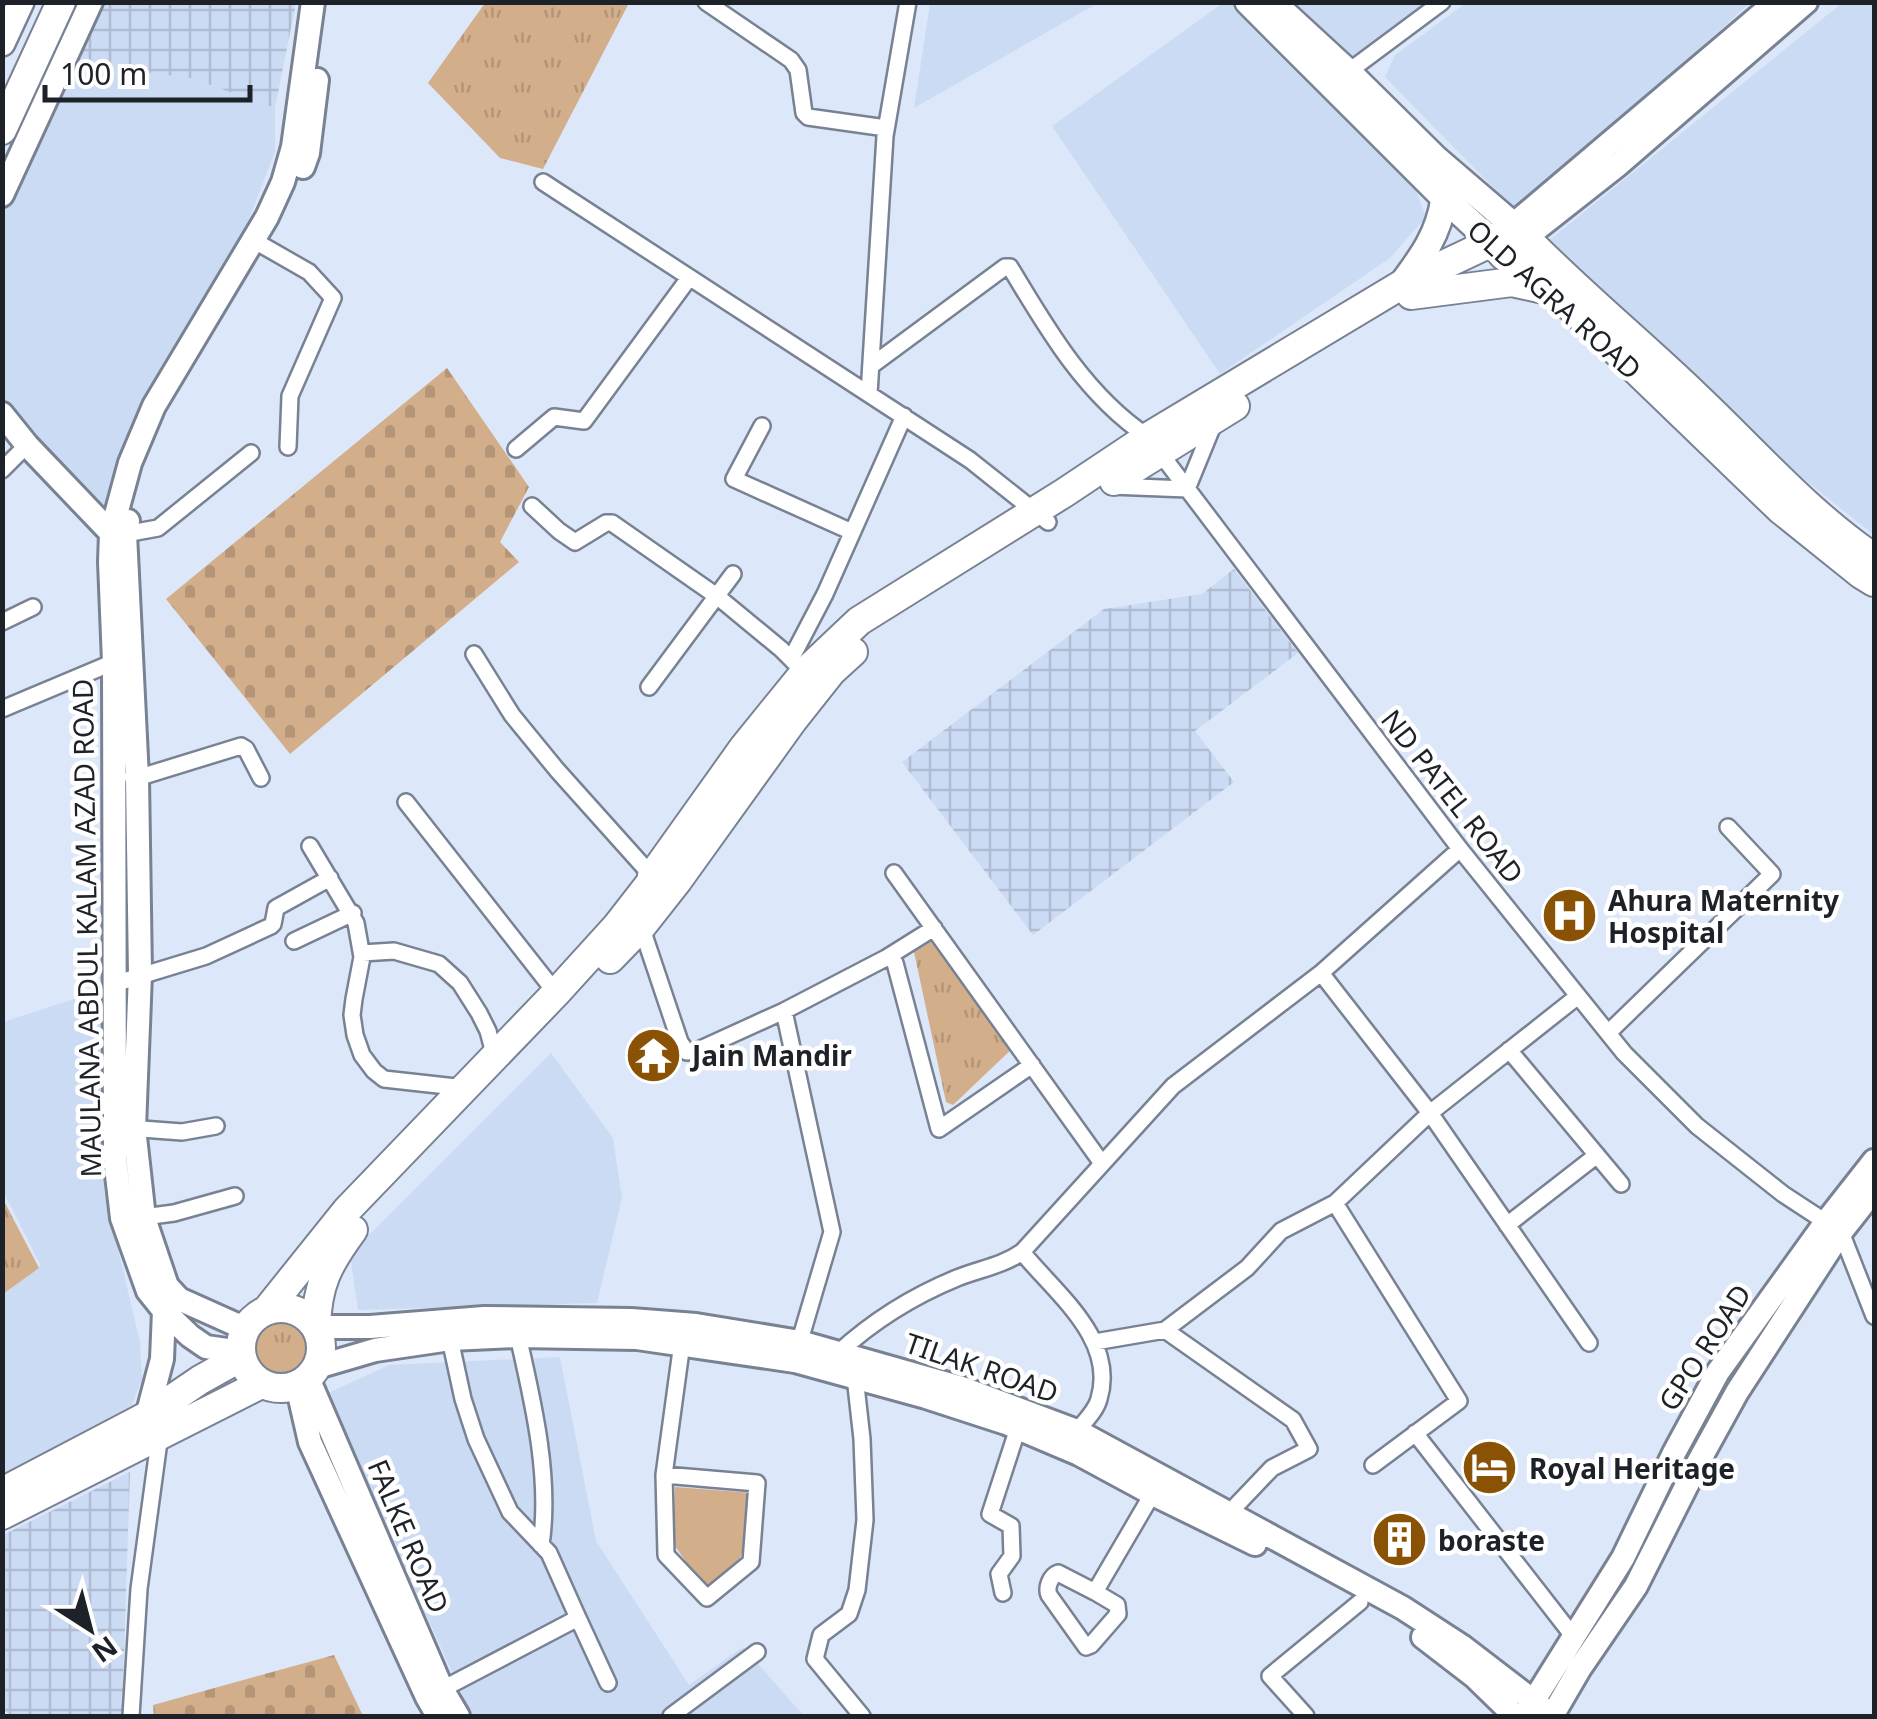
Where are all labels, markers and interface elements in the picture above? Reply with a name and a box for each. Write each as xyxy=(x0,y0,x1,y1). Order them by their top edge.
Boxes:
scale bar xyxy=(45,40,250,102)
text: 100 m xyxy=(60,53,147,94)
street label: OLD AGRA ROAD xyxy=(1460,211,1650,387)
street label: MAULANA ABDUL KALAM AZAD ROAD xyxy=(63,678,109,1178)
street label: ND PATEL ROAD xyxy=(1373,701,1533,891)
place label: Ahura Maternity Hospital xyxy=(1608,881,1839,951)
hospital icon: Ahura Maternity Hospital xyxy=(1539,886,1599,946)
temple icon: Jain Mandir xyxy=(623,1025,683,1085)
place label: Jain Mandir xyxy=(689,1036,852,1074)
street label: GPO ROAD xyxy=(1649,1276,1759,1418)
street label: TILAK ROAD xyxy=(901,1323,1063,1411)
hotel icon: Royal Heritage xyxy=(1460,1438,1520,1498)
place label: Royal Heritage xyxy=(1529,1449,1735,1487)
street label: FALKE ROAD xyxy=(360,1453,458,1619)
building icon: boraste xyxy=(1369,1510,1429,1570)
place label: boraste xyxy=(1438,1521,1545,1559)
north arrow xyxy=(40,1579,140,1679)
text: N xyxy=(85,1628,126,1672)

